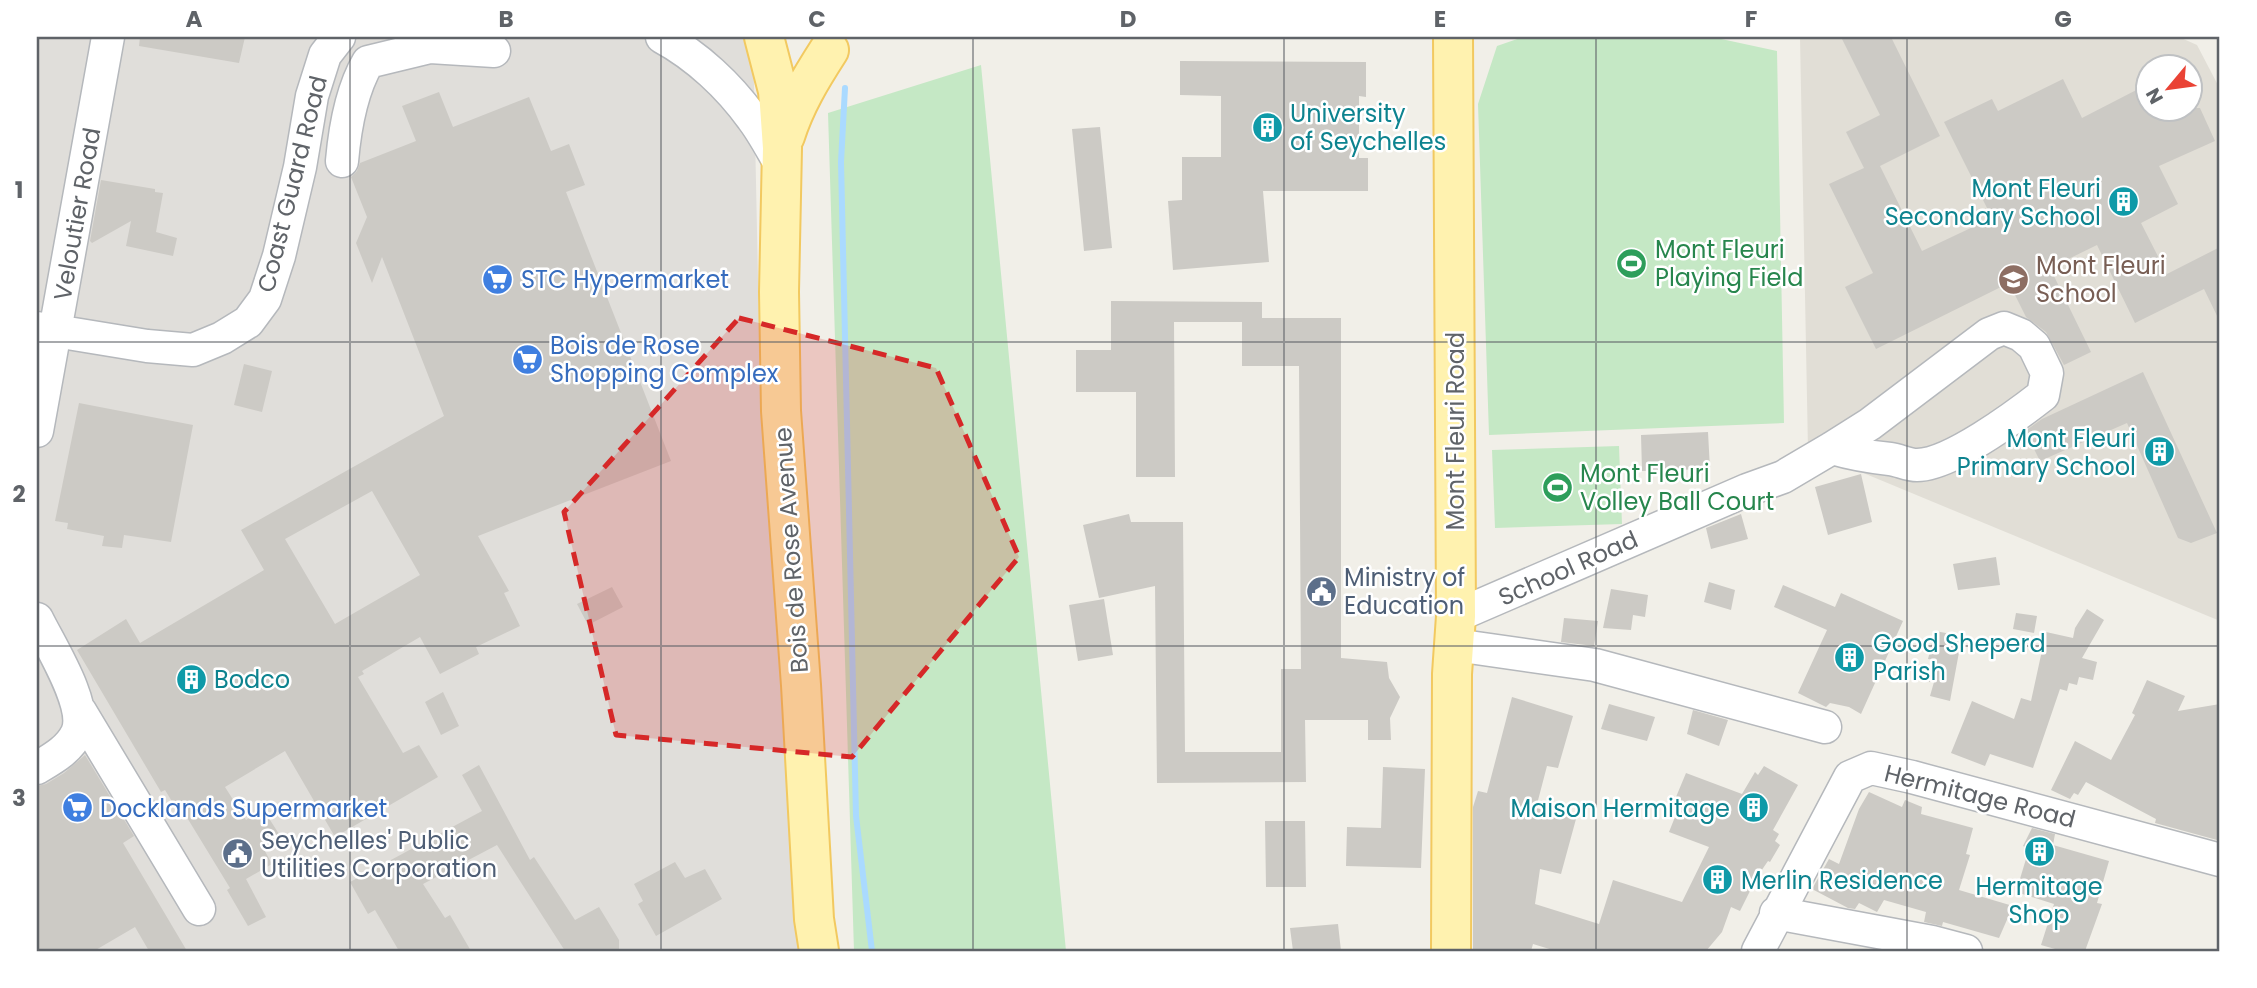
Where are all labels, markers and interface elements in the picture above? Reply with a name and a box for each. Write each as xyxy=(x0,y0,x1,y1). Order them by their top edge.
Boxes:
text: A xyxy=(186,3,203,35)
text: B xyxy=(498,3,514,35)
text: C xyxy=(808,3,826,35)
text: D xyxy=(1120,3,1136,35)
text: E xyxy=(1434,3,1446,35)
text: F xyxy=(1745,3,1757,35)
text: G xyxy=(2054,3,2072,35)
north arrow xyxy=(2134,52,2204,122)
street label: Coast Guard Road xyxy=(249,72,335,296)
text: N xyxy=(2139,83,2170,109)
place label: University of Seychelles xyxy=(1290,97,1446,158)
building icon: University of Seychelles xyxy=(1250,110,1284,144)
street label: Veloutier Road xyxy=(46,125,108,303)
place label: Mont Fleuri Secondary School xyxy=(1885,172,2101,233)
text: 1 xyxy=(15,174,23,206)
building icon: Mont Fleuri Secondary School xyxy=(2107,185,2141,219)
place label: Mont Fleuri Playing Field xyxy=(1655,233,1803,294)
sports icon: Mont Fleuri Playing Field xyxy=(1615,246,1649,280)
place label: Mont Fleuri School xyxy=(2036,249,2166,310)
supermarket icon: STC Hypermarket xyxy=(481,262,515,296)
school or university icon: Mont Fleuri School xyxy=(1996,262,2030,296)
place label: STC Hypermarket xyxy=(521,263,729,296)
place label: Bois de Rose Shopping Complex xyxy=(550,329,779,390)
street label: Mont Fleuri Road xyxy=(1439,332,1472,530)
supermarket icon: Bois de Rose Shopping Complex xyxy=(510,342,544,376)
place label: Mont Fleuri Primary School xyxy=(1957,422,2136,483)
street label: Bois de Rose Avenue xyxy=(766,426,816,674)
building icon: Mont Fleuri Primary School xyxy=(2142,435,2176,469)
place label: Mont Fleuri Volley Ball Court xyxy=(1580,457,1774,518)
sports icon: Mont Fleuri Volley Ball Court xyxy=(1540,470,1574,504)
text: 2 xyxy=(12,478,26,510)
street label: School Road xyxy=(1493,523,1643,613)
place label: Ministry of Education xyxy=(1344,561,1465,622)
public building icon: Ministry of Education xyxy=(1304,574,1338,608)
place label: Good Sheperd Parish xyxy=(1873,627,2046,688)
building icon: Good Sheperd Parish xyxy=(1833,640,1867,674)
building icon: Bodco xyxy=(174,662,208,696)
place label: Bodco xyxy=(214,663,290,696)
street label: Hermitage Road xyxy=(1881,756,2079,836)
text: 3 xyxy=(12,782,26,814)
supermarket icon: Docklands Supermarket xyxy=(60,791,94,825)
building icon: Maison Hermitage xyxy=(1736,791,1770,825)
place label: Docklands Supermarket xyxy=(100,792,387,825)
place label: Maison Hermitage xyxy=(1510,792,1730,825)
place label: Seychelles' Public Utilities Corporation xyxy=(261,824,497,885)
building icon: Hermitage Shop xyxy=(2022,835,2056,869)
public building icon: Seychelles' Public Utilities Corporation xyxy=(221,837,255,871)
building icon: Merlin Residence xyxy=(1701,863,1735,897)
place label: Merlin Residence xyxy=(1741,864,1943,897)
place label: Hermitage Shop xyxy=(1975,870,2103,931)

